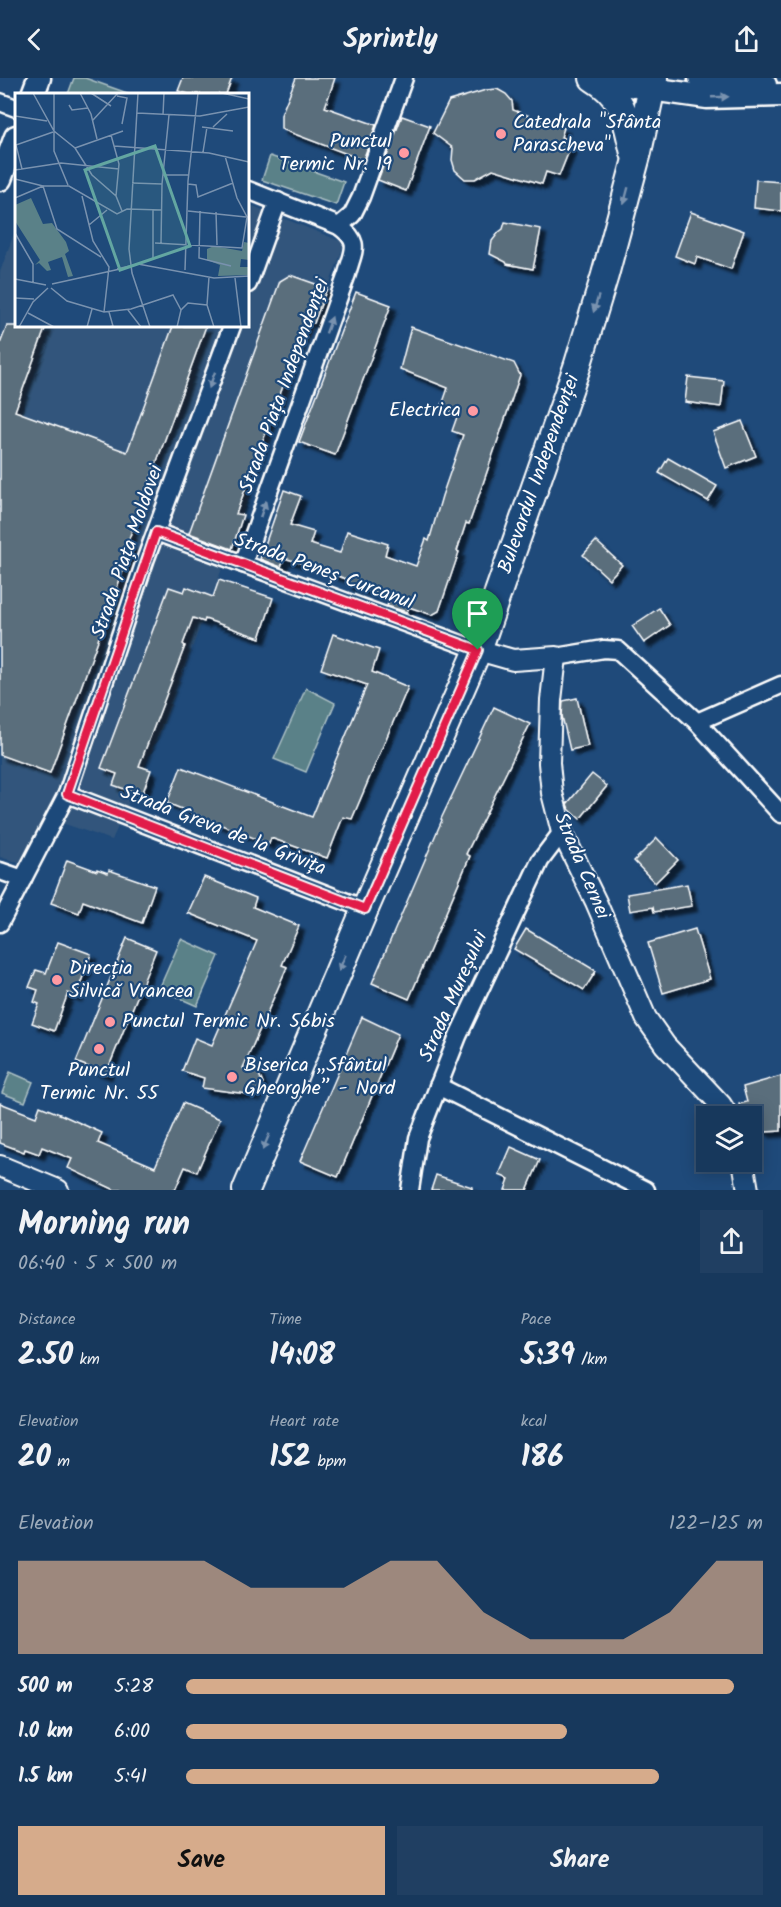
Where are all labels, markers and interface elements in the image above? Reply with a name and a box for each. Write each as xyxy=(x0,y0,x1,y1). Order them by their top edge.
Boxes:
text: Sprintly xyxy=(343,18,438,61)
icon: back xyxy=(18,23,51,56)
icon: share xyxy=(730,23,763,56)
one-way arrow xyxy=(711,92,730,101)
inset map xyxy=(15,93,249,327)
place label: Catedrala "Sfânta Parascheva" xyxy=(513,107,661,162)
place label: Punctul Termic Nr. 19 xyxy=(279,126,392,181)
marker: Catedrala "Sfânta Parascheva" xyxy=(494,127,508,141)
marker: Punctul Termic Nr. 19 xyxy=(397,146,411,160)
one-way arrow xyxy=(621,187,631,205)
street label: Strada Piața Independenței xyxy=(231,273,339,498)
one-way arrow xyxy=(591,295,600,313)
one-way arrow xyxy=(324,316,334,334)
street label: Bulevardul Independenței xyxy=(490,369,590,578)
one-way arrow xyxy=(206,372,216,390)
place label: Electrica xyxy=(389,395,461,427)
marker: Electrica xyxy=(466,404,480,418)
street label: Strada Piața Moldovei xyxy=(83,459,173,643)
one-way arrow xyxy=(258,500,268,518)
street label: Strada Peneș Curcanul xyxy=(229,525,419,619)
pin xyxy=(452,588,503,650)
icon: arrive xyxy=(461,597,494,630)
street label: Strada Greva de la Grivița xyxy=(115,777,331,885)
street label: Strada Cernei xyxy=(544,807,618,926)
street label: Strada Mureșului xyxy=(411,925,498,1068)
place label: Direcția Silvică Vrancea xyxy=(69,953,193,1008)
one-way arrow xyxy=(337,954,347,972)
marker: Direcția Silvică Vrancea xyxy=(50,973,64,987)
place label: Punctul Termic Nr. 56bis xyxy=(122,1006,335,1038)
marker: Punctul Termic Nr. 56bis xyxy=(103,1015,117,1029)
marker: Punctul Termic Nr. 55 xyxy=(92,1042,106,1056)
place label: Biserica „Sfântul Gheorghe” - Nord xyxy=(244,1050,396,1105)
place label: Punctul Termic Nr. 55 xyxy=(40,1055,159,1110)
marker: Biserica „Sfântul Gheorghe” - Nord xyxy=(225,1070,239,1084)
map controls xyxy=(696,1106,762,1172)
button: layers xyxy=(696,1106,762,1172)
one-way arrow xyxy=(261,1134,271,1152)
text: Morning run xyxy=(18,1199,190,1252)
button: share xyxy=(700,1210,763,1273)
text: 06:40 · 5 × 500 m xyxy=(18,1248,177,1280)
text: Distance xyxy=(18,1307,76,1332)
text: Time xyxy=(269,1307,302,1332)
text: Pace xyxy=(521,1307,551,1332)
text: 2.50 xyxy=(18,1332,73,1380)
text: 14:08 xyxy=(269,1332,335,1380)
text: 5:39 xyxy=(521,1332,575,1380)
text: km xyxy=(73,1347,100,1372)
text: /km xyxy=(575,1347,607,1372)
text: Elevation xyxy=(18,1409,79,1434)
text: Heart rate xyxy=(269,1409,339,1434)
text: kcal xyxy=(521,1409,547,1434)
text: 20 xyxy=(18,1434,51,1482)
text: 152 xyxy=(269,1434,311,1482)
text: 186 xyxy=(521,1434,564,1482)
text: m xyxy=(51,1449,70,1474)
text: bpm xyxy=(311,1449,346,1474)
text: Elevation xyxy=(18,1508,94,1540)
text: 122–125 m xyxy=(669,1508,763,1540)
text: 500 m xyxy=(18,1671,73,1703)
text: 5:28 xyxy=(114,1671,153,1703)
text: 1.0 km xyxy=(18,1716,73,1748)
text: 6:00 xyxy=(114,1716,150,1748)
text: 1.5 km xyxy=(18,1761,73,1793)
text: 5:41 xyxy=(114,1761,147,1793)
button: Save xyxy=(18,1826,385,1895)
button: Share xyxy=(397,1826,763,1895)

